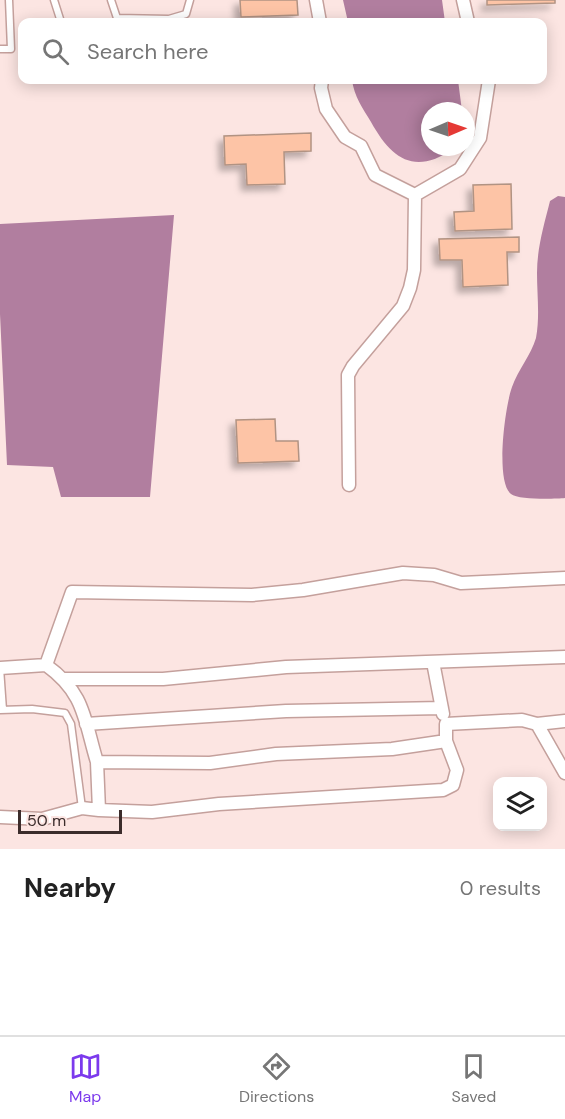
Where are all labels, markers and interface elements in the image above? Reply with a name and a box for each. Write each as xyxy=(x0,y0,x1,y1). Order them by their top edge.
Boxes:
search box xyxy=(18,18,547,84)
icon: search xyxy=(39,35,72,68)
text: Search here xyxy=(87,37,208,66)
north arrow xyxy=(421,102,475,156)
map controls xyxy=(493,777,547,831)
button: layers xyxy=(493,777,547,831)
scale bar xyxy=(18,807,122,834)
text: 50 m xyxy=(27,810,66,831)
text: Nearby xyxy=(24,871,116,905)
text: 0 results xyxy=(460,875,541,901)
tab: Map xyxy=(69,1050,102,1107)
tab: Directions xyxy=(239,1050,314,1107)
tab: Saved xyxy=(452,1050,496,1107)

